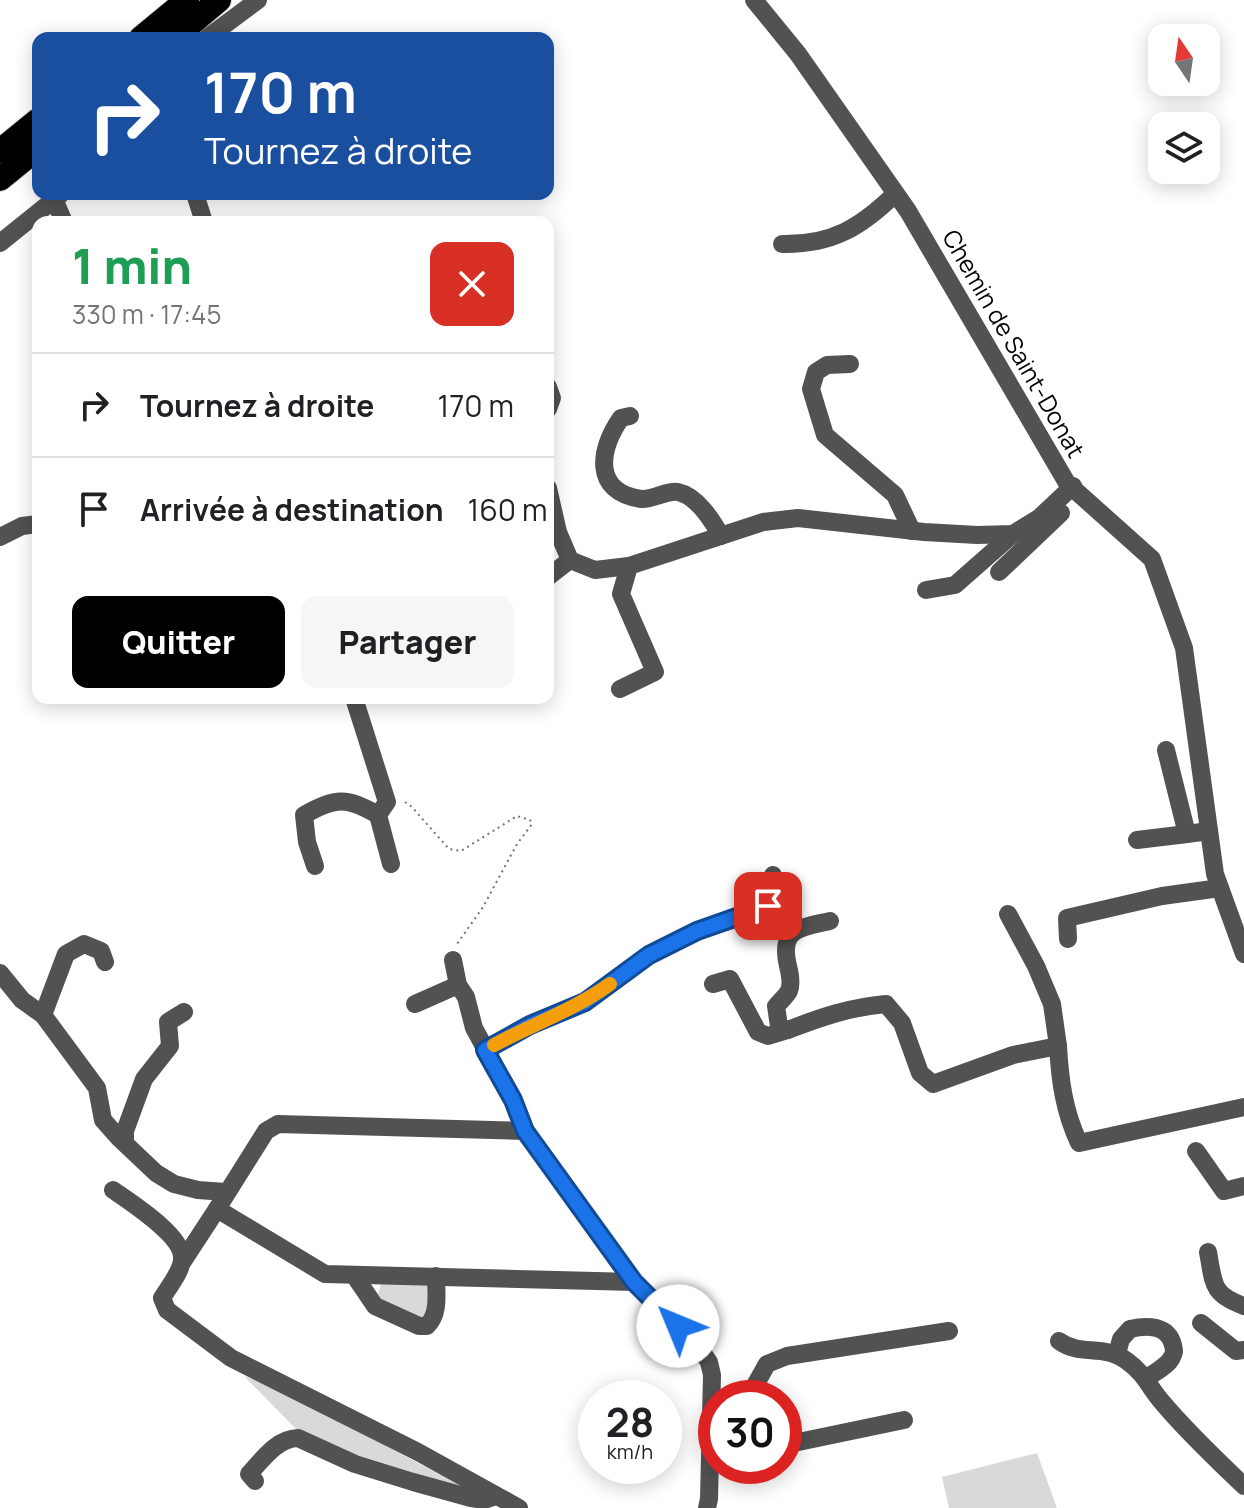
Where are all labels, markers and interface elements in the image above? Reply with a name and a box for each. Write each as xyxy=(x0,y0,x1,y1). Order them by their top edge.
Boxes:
north arrow xyxy=(1148,24,1220,96)
map controls xyxy=(1148,24,1220,184)
text: 170 m xyxy=(204,53,357,130)
icon: right xyxy=(72,64,176,168)
button: layers xyxy=(1148,112,1220,184)
text: Tournez à droite xyxy=(204,126,472,175)
street label: Chemin de Saint-Donat xyxy=(935,223,1093,463)
text: 1 min xyxy=(72,233,192,298)
button: close xyxy=(430,242,514,326)
text: 330 m · 17:45 xyxy=(72,296,221,332)
icon: right xyxy=(72,383,116,427)
text: Tournez à droite xyxy=(140,385,374,426)
text: 170 m xyxy=(437,385,514,426)
icon: arrive xyxy=(72,487,116,531)
text: Arrivée à destination xyxy=(140,489,443,530)
text: 160 m xyxy=(467,489,548,530)
button: Quitter xyxy=(72,596,285,688)
button: Partager xyxy=(301,596,514,688)
pin xyxy=(734,872,802,940)
icon: arrive xyxy=(746,884,790,928)
position arrow xyxy=(636,1284,720,1368)
speed limit sign: 30 xyxy=(698,1380,802,1484)
text: 28 xyxy=(606,1394,654,1449)
text: km/h xyxy=(607,1438,653,1465)

